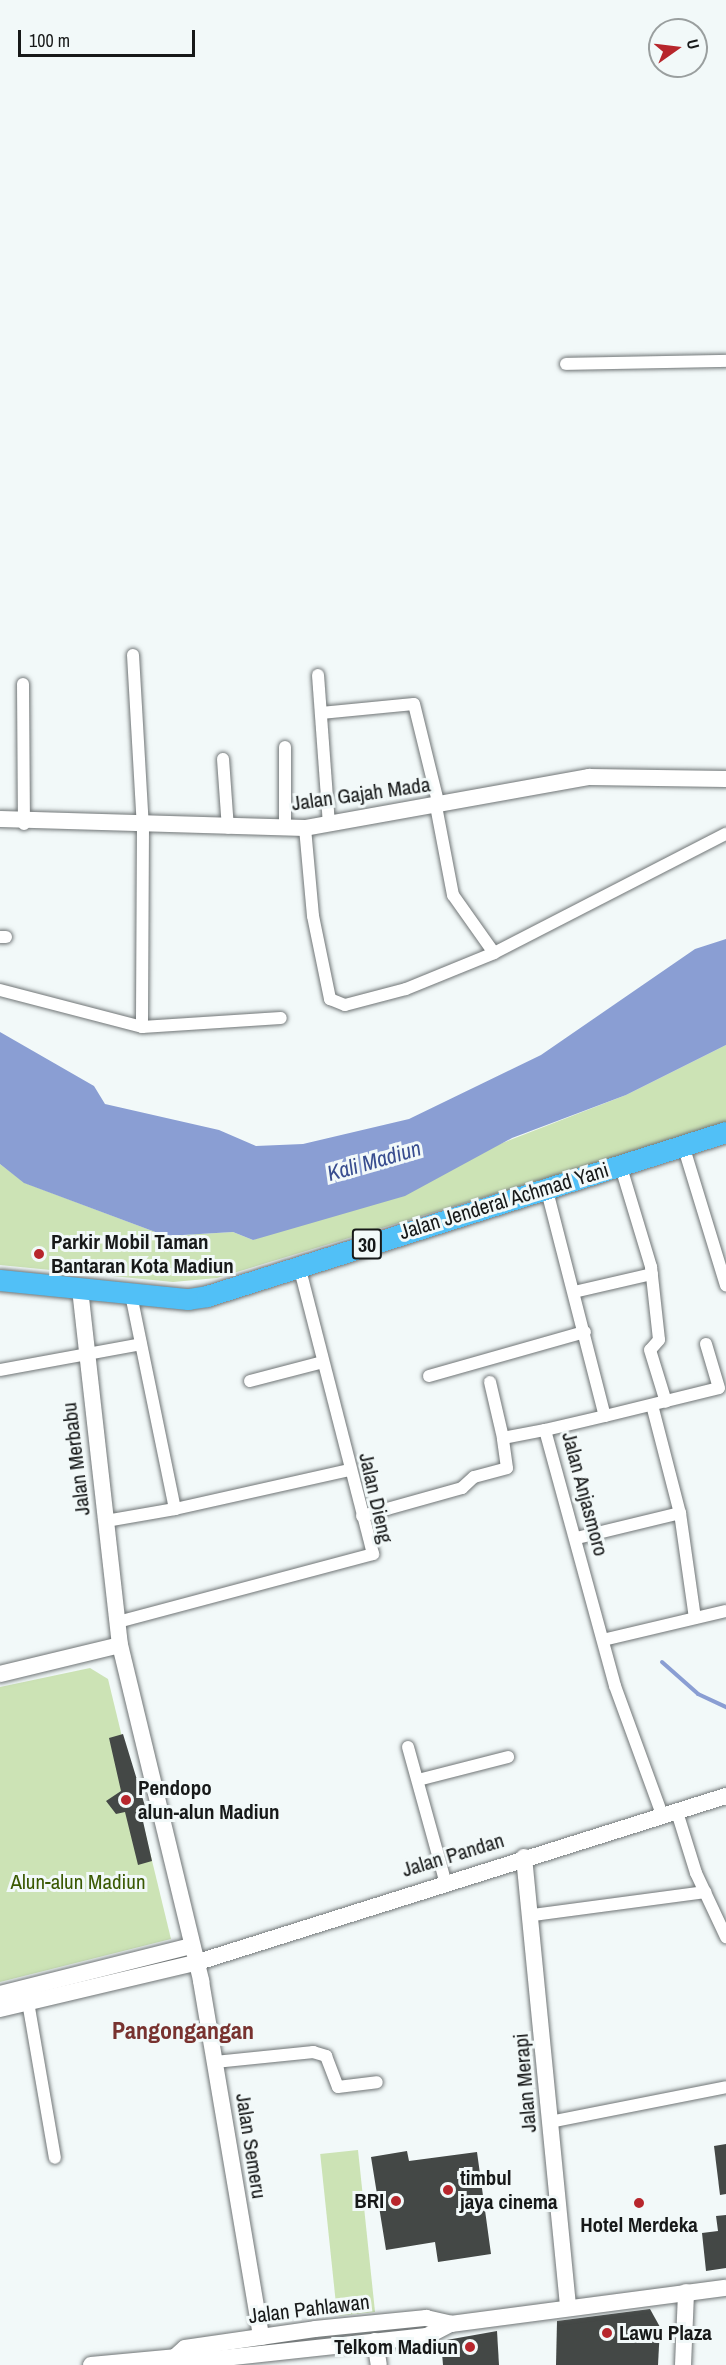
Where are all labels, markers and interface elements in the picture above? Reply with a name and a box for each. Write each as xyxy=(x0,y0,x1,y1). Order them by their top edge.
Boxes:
scale bar xyxy=(21,18,198,56)
north arrow xyxy=(648,18,708,78)
text: 100 m xyxy=(29,28,70,53)
text: U xyxy=(682,37,705,51)
street label: Jalan Gajah Mada xyxy=(290,772,432,816)
water label: Kali Madiun xyxy=(324,1135,424,1187)
street label: Jalan Jenderal Achmad Yani xyxy=(396,1157,612,1245)
road number: 30 xyxy=(350,1227,384,1261)
place label: Parkir Mobil Taman Bantaran Kota Madiun xyxy=(51,1229,234,1279)
marker: Parkir Mobil Taman Bantaran Kota Madiun xyxy=(32,1247,46,1261)
street label: Jalan Merbabu xyxy=(57,1401,95,1517)
street label: Jalan Anjasmoro xyxy=(556,1429,614,1559)
street label: Jalan Dieng xyxy=(353,1450,399,1546)
place label: Pendopo alun-alun Madiun xyxy=(138,1775,280,1825)
marker: Pendopo alun-alun Madiun xyxy=(119,1793,133,1807)
street label: Jalan Pandan xyxy=(399,1828,507,1882)
park label: Alun-alun Madiun xyxy=(11,1869,145,1895)
district label: Pangongangan xyxy=(112,2017,254,2045)
street label: Jalan Merapi xyxy=(508,2032,542,2134)
street label: Jalan Semeru xyxy=(230,2092,272,2200)
place label: timbul jaya cinema xyxy=(460,2165,558,2215)
marker: timbul jaya cinema xyxy=(441,2183,455,2197)
place label: BRI xyxy=(354,2188,384,2214)
marker: BRI xyxy=(389,2194,403,2208)
marker: Hotel Merdeka xyxy=(632,2196,646,2210)
place label: Hotel Merdeka xyxy=(580,2212,698,2238)
street label: Jalan Pahlawan xyxy=(247,2289,371,2329)
place label: Lawu Plaza xyxy=(619,2320,712,2346)
marker: Lawu Plaza xyxy=(600,2326,614,2340)
place label: Telkom Madiun xyxy=(334,2334,458,2360)
marker: Telkom Madiun xyxy=(463,2340,477,2354)

